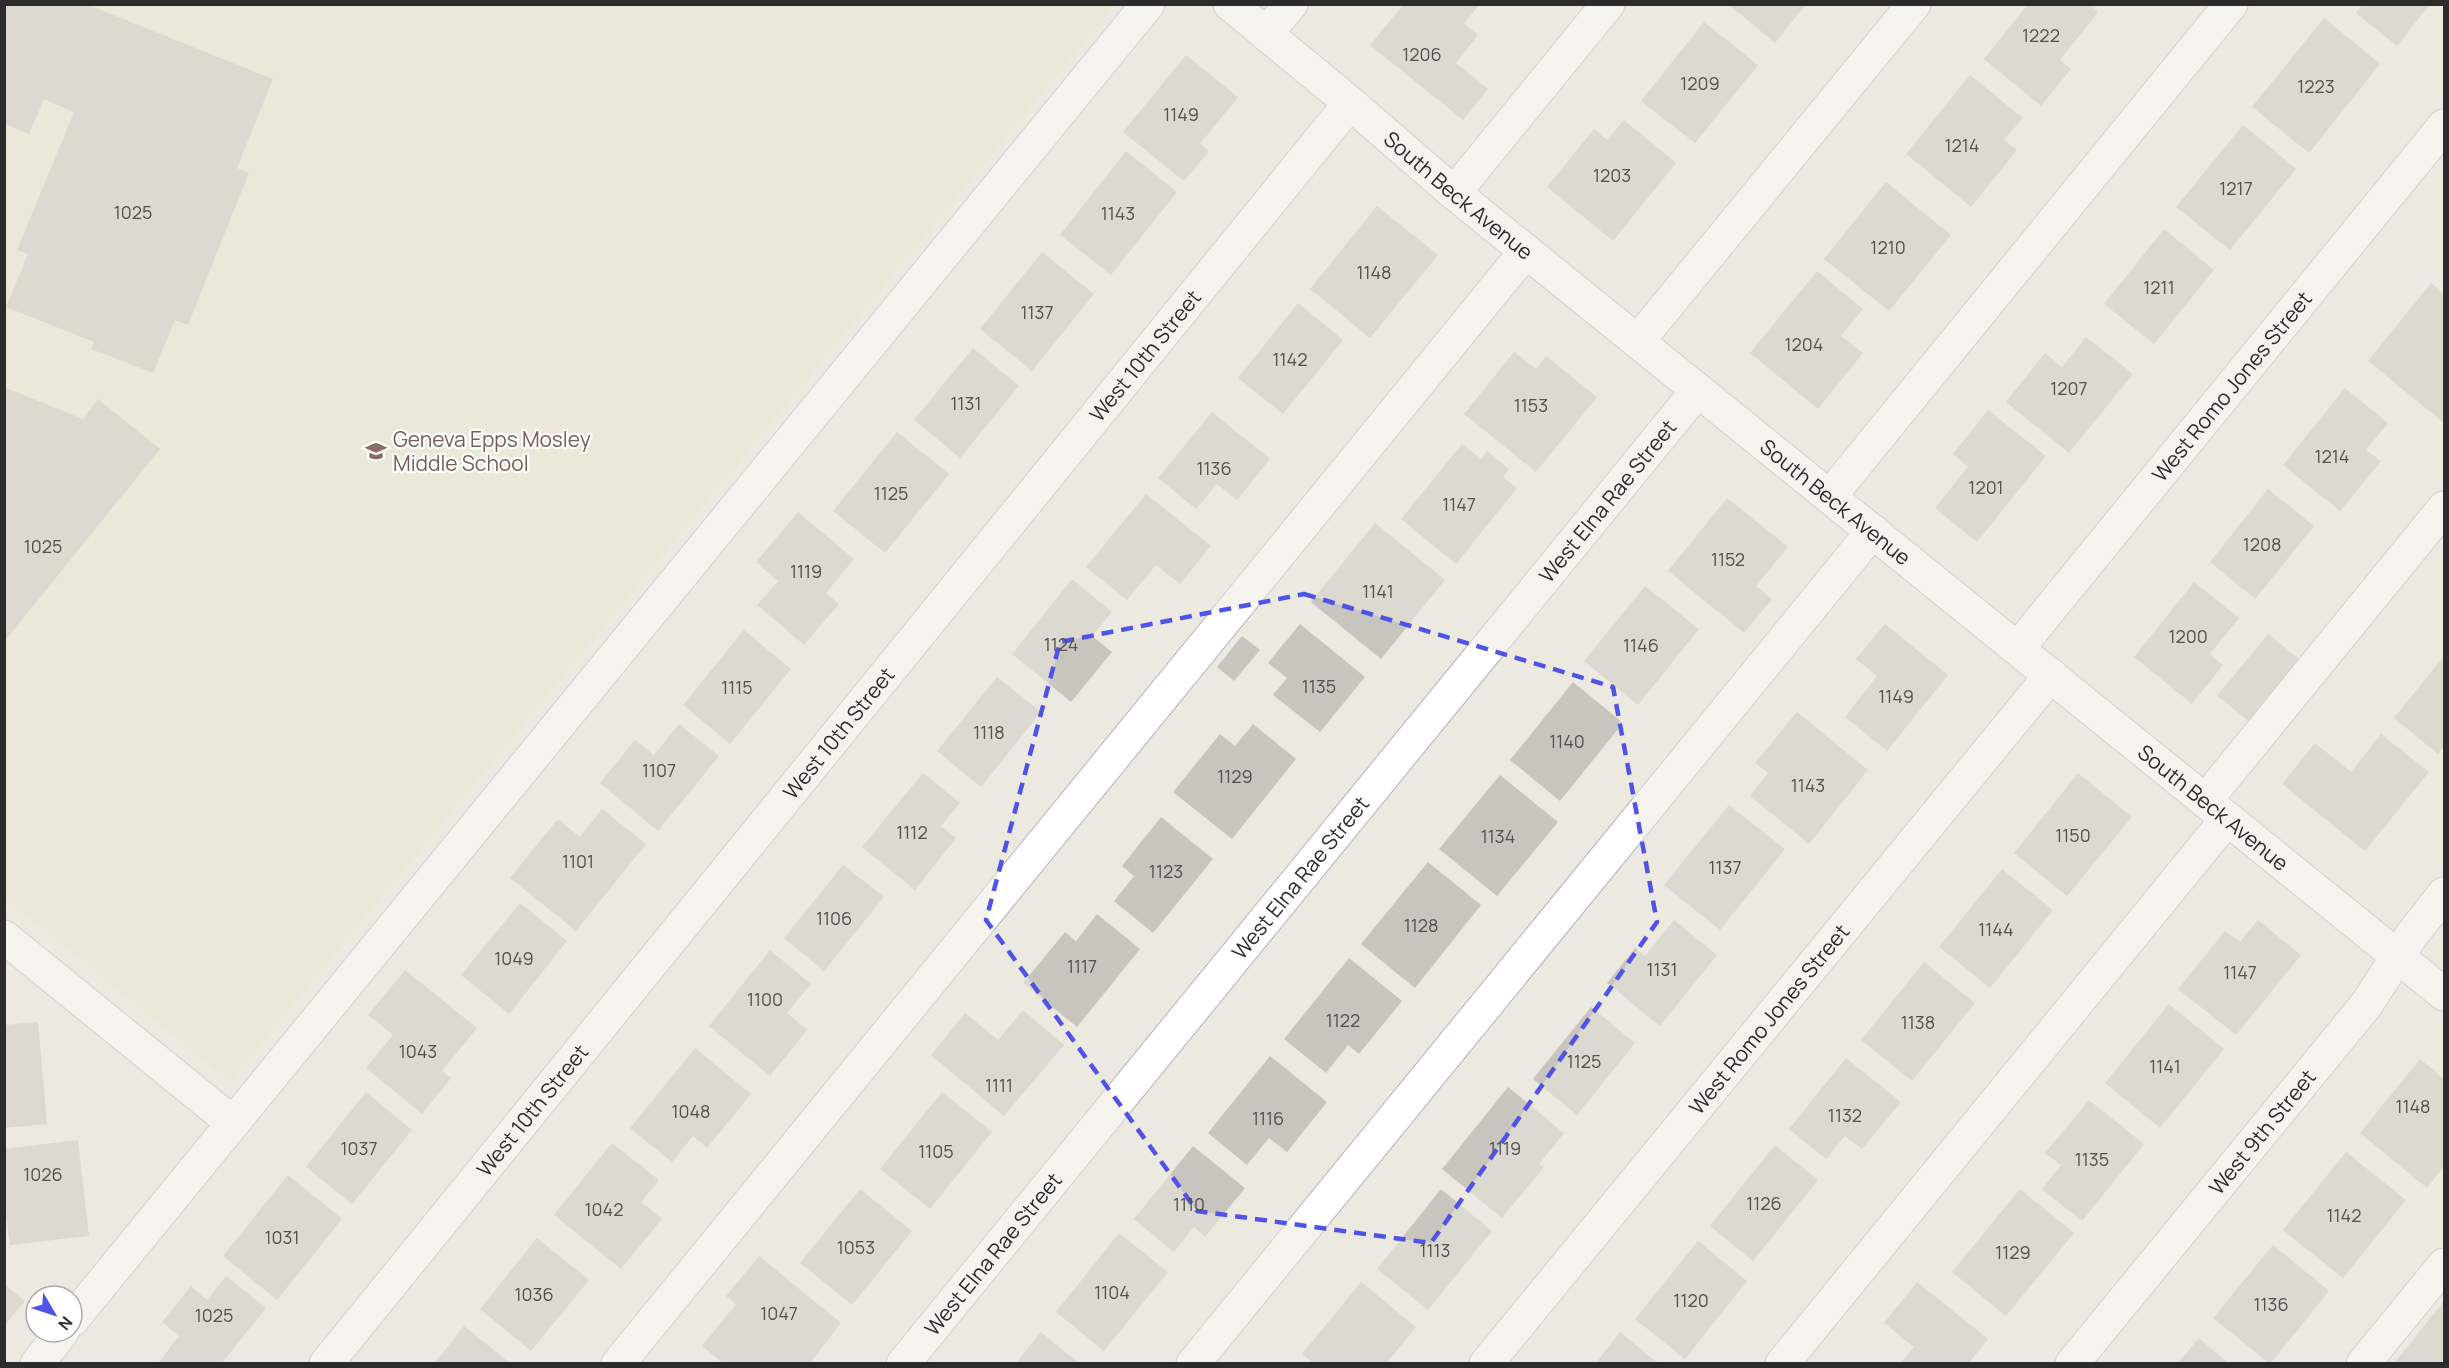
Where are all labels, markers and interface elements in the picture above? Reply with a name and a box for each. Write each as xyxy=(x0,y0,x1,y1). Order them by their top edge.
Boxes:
house number: 1222 xyxy=(2022,23,2060,47)
house number: 1206 xyxy=(1402,42,1442,66)
house number: 1209 xyxy=(1680,71,1720,95)
house number: 1223 xyxy=(2297,74,2335,98)
house number: 1149 xyxy=(1163,102,1199,126)
street label: South Beck Avenue xyxy=(1378,125,1539,266)
house number: 1214 xyxy=(1945,133,1979,157)
house number: 1203 xyxy=(1593,163,1631,187)
house number: 1217 xyxy=(2219,176,2253,200)
house number: 1025 xyxy=(114,200,152,224)
house number: 1143 xyxy=(1101,201,1135,225)
house number: 1210 xyxy=(1870,235,1906,259)
house number: 1148 xyxy=(1356,260,1392,284)
house number: 1211 xyxy=(2143,275,2175,299)
street label: West 10th Street xyxy=(1083,284,1207,427)
street label: West Romo Jones Street xyxy=(2146,285,2318,487)
house number: 1137 xyxy=(1020,300,1054,324)
house number: 1204 xyxy=(1785,332,1823,356)
house number: 1142 xyxy=(1273,347,1307,371)
house number: 1207 xyxy=(2050,376,2088,400)
house number: 1131 xyxy=(950,391,982,415)
house number: 1153 xyxy=(1514,393,1548,417)
street label: West Elna Rae Street xyxy=(1532,414,1682,588)
place label: Geneva Epps Mosley Middle School xyxy=(393,425,591,477)
street label: South Beck Avenue xyxy=(1754,432,1917,571)
school or university icon: Geneva Epps Mosley Middle School xyxy=(364,439,388,463)
house number: 1214 xyxy=(2315,444,2349,468)
house number: 1136 xyxy=(1196,456,1232,480)
house number: 1201 xyxy=(1968,475,2004,499)
house number: 1125 xyxy=(874,481,908,505)
house number: 1147 xyxy=(1442,492,1476,516)
house number: 1208 xyxy=(2243,532,2281,556)
house number: 1025 xyxy=(24,534,62,558)
house number: 1152 xyxy=(1711,547,1745,571)
house number: 1119 xyxy=(790,559,822,583)
house number: 1141 xyxy=(1362,579,1394,603)
house number: 1200 xyxy=(2168,624,2208,648)
house number: 1124 xyxy=(1044,632,1078,656)
house number: 1146 xyxy=(1623,633,1659,657)
street label: West 10th Street xyxy=(777,661,900,805)
house number: 1135 xyxy=(1302,674,1336,698)
house number: 1115 xyxy=(721,675,753,699)
house number: 1149 xyxy=(1878,684,1914,708)
house number: 1118 xyxy=(973,720,1005,744)
house number: 1140 xyxy=(1549,729,1585,753)
street label: South Beck Avenue xyxy=(2132,738,2295,877)
house number: 1107 xyxy=(642,758,676,782)
house number: 1129 xyxy=(1217,764,1253,788)
house number: 1143 xyxy=(1791,773,1825,797)
street label: West Elna Rae Street xyxy=(1225,790,1375,965)
house number: 1112 xyxy=(896,820,928,844)
house number: 1150 xyxy=(2055,823,2091,847)
house number: 1134 xyxy=(1481,824,1515,848)
house number: 1101 xyxy=(562,849,594,873)
house number: 1137 xyxy=(1708,855,1742,879)
house number: 1123 xyxy=(1149,859,1183,883)
house number: 1106 xyxy=(816,906,852,930)
house number: 1128 xyxy=(1404,913,1438,937)
house number: 1144 xyxy=(1978,917,2014,941)
street label: West Romo Jones Street xyxy=(1682,918,1855,1120)
house number: 1049 xyxy=(494,946,534,970)
house number: 1117 xyxy=(1067,954,1097,978)
house number: 1131 xyxy=(1646,957,1678,981)
house number: 1147 xyxy=(2223,960,2257,984)
house number: 1100 xyxy=(747,987,783,1011)
house number: 1122 xyxy=(1326,1008,1360,1032)
house number: 1138 xyxy=(1901,1010,1935,1034)
street label: West 10th Street xyxy=(470,1038,594,1182)
house number: 1043 xyxy=(399,1039,437,1063)
house number: 1125 xyxy=(1567,1049,1601,1073)
house number: 1141 xyxy=(2149,1054,2181,1078)
street label: West 9th Street xyxy=(2202,1063,2322,1200)
house number: 1111 xyxy=(985,1073,1013,1097)
house number: 1148 xyxy=(2395,1094,2431,1118)
house number: 1048 xyxy=(671,1099,711,1123)
house number: 1132 xyxy=(1828,1103,1862,1127)
house number: 1116 xyxy=(1252,1106,1284,1130)
house number: 1037 xyxy=(341,1136,378,1160)
house number: 1119 xyxy=(1489,1136,1521,1160)
house number: 1105 xyxy=(918,1139,954,1163)
house number: 1135 xyxy=(2075,1147,2109,1171)
house number: 1026 xyxy=(23,1162,63,1186)
street label: West Elna Rae Street xyxy=(918,1167,1068,1341)
house number: 1126 xyxy=(1746,1191,1782,1215)
house number: 1110 xyxy=(1173,1192,1205,1216)
house number: 1042 xyxy=(585,1197,623,1221)
house number: 1142 xyxy=(2327,1203,2361,1227)
house number: 1031 xyxy=(265,1225,299,1249)
house number: 1053 xyxy=(837,1235,875,1259)
house number: 1113 xyxy=(1419,1238,1451,1262)
house number: 1129 xyxy=(1995,1240,2031,1264)
house number: 1104 xyxy=(1094,1280,1130,1304)
house number: 1036 xyxy=(514,1282,554,1306)
north arrow xyxy=(24,1284,84,1344)
house number: 1120 xyxy=(1673,1288,1709,1312)
house number: 1136 xyxy=(2253,1292,2289,1316)
house number: 1047 xyxy=(760,1301,798,1325)
house number: 1025 xyxy=(195,1303,233,1327)
text: N xyxy=(53,1312,78,1335)

